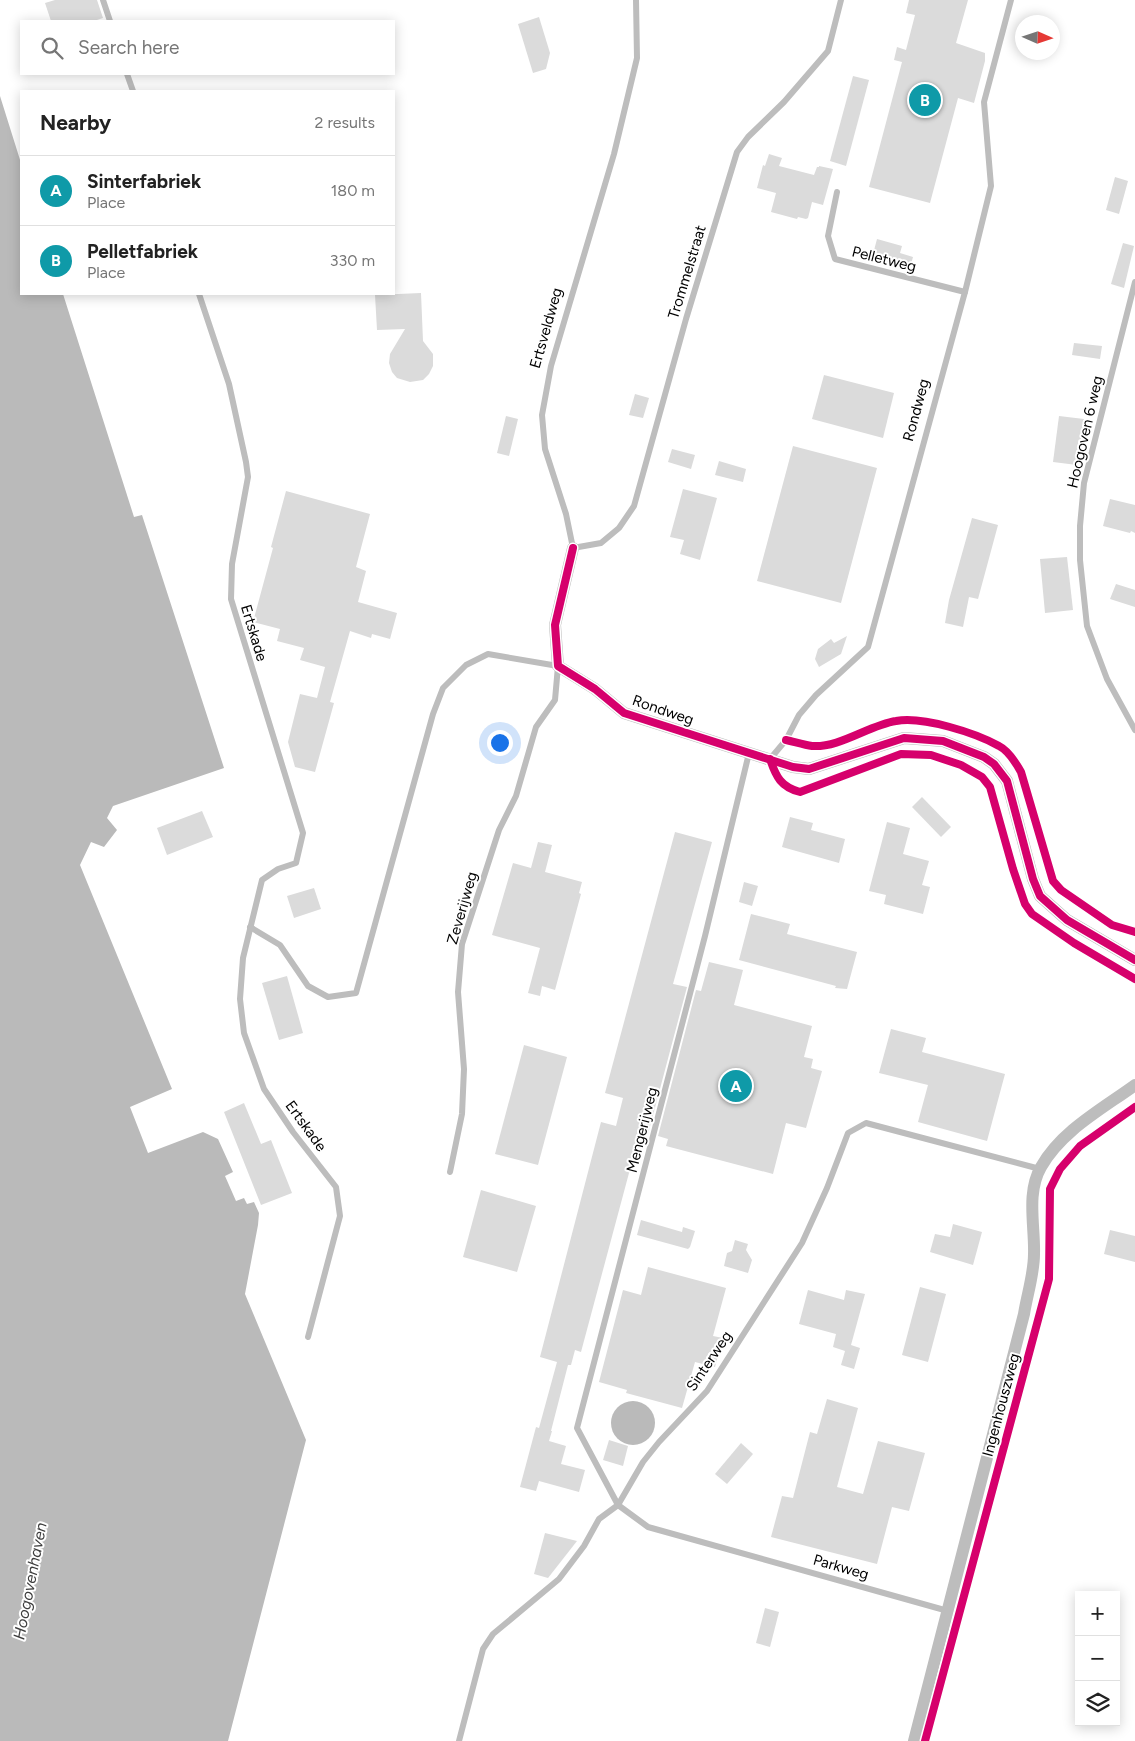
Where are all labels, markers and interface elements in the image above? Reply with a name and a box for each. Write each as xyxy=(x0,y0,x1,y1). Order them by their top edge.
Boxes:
north arrow xyxy=(1015,15,1060,60)
search box xyxy=(20,20,395,75)
icon: search xyxy=(38,34,66,62)
text: Search here xyxy=(78,36,180,59)
pin: B xyxy=(909,81,941,119)
text: Nearby xyxy=(40,110,111,135)
text: 2 results xyxy=(315,113,375,132)
text: Sinterfabriek xyxy=(87,170,201,193)
text: A xyxy=(50,181,62,200)
text: 180 m xyxy=(331,181,375,200)
text: Place xyxy=(87,193,125,212)
street label: Trommelstraat xyxy=(664,223,710,321)
text: Pelletfabriek xyxy=(87,240,198,263)
street label: Pelletweg xyxy=(850,242,918,276)
text: B xyxy=(51,251,61,270)
text: 330 m xyxy=(330,251,375,270)
text: Place xyxy=(87,263,125,282)
street label: Ertsveldweg xyxy=(526,286,566,370)
street label: Hoogoven 6 weg xyxy=(1063,374,1107,490)
street label: Rondweg xyxy=(899,377,933,443)
street label: Ertskade xyxy=(237,602,271,664)
street label: Rondweg xyxy=(630,691,696,729)
your location xyxy=(487,730,513,756)
street label: Zeverijweg xyxy=(443,870,481,946)
pin: A xyxy=(720,1067,752,1105)
street label: Mengerijweg xyxy=(623,1085,661,1175)
street label: Ertskade xyxy=(282,1097,330,1155)
street label: Sinterweg xyxy=(682,1328,736,1394)
street label: Ingenhouszweg xyxy=(979,1351,1023,1459)
water label: Hoogovenhaven xyxy=(9,1521,51,1641)
street label: Parkweg xyxy=(811,1550,871,1584)
map controls xyxy=(1075,1591,1120,1726)
button: + xyxy=(1075,1591,1120,1636)
button: − xyxy=(1075,1636,1120,1681)
button: layers xyxy=(1075,1681,1120,1726)

